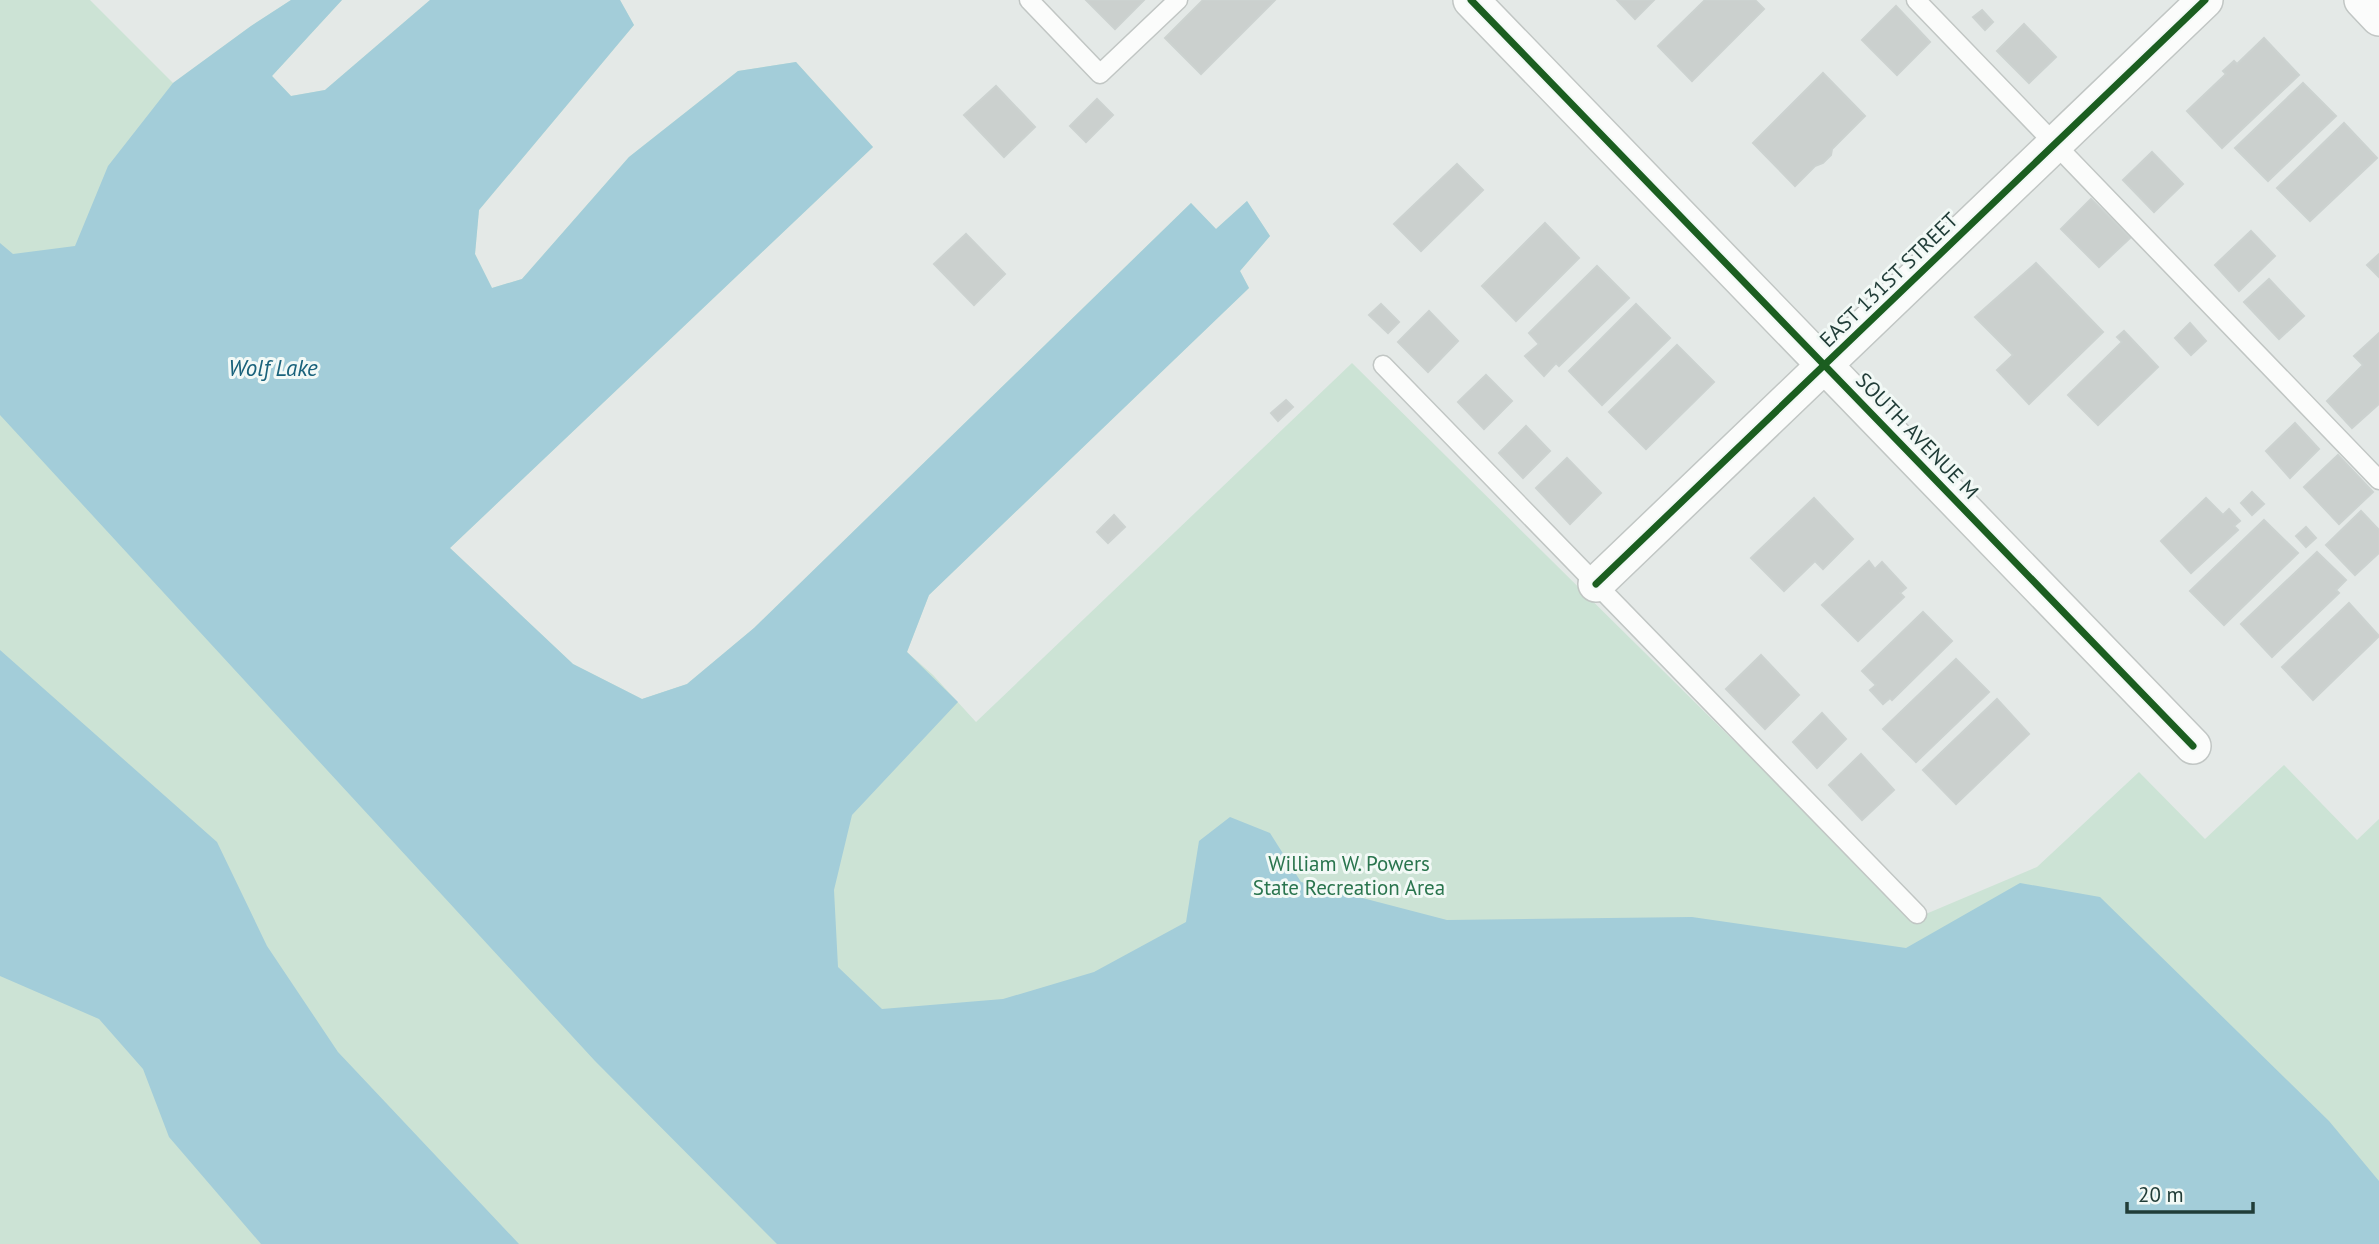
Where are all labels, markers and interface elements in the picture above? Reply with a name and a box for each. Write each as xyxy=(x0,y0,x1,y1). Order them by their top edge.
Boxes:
street label: EAST 131ST STREET xyxy=(1814,206,1964,353)
water label: Wolf Lake xyxy=(228,353,318,382)
street label: SOUTH AVENUE M xyxy=(1850,367,1985,505)
park label: William W. Powers State Recreation Area xyxy=(1253,850,1445,901)
scale bar xyxy=(2127,1170,2253,1214)
text: 20 m xyxy=(2138,1181,2184,1208)

